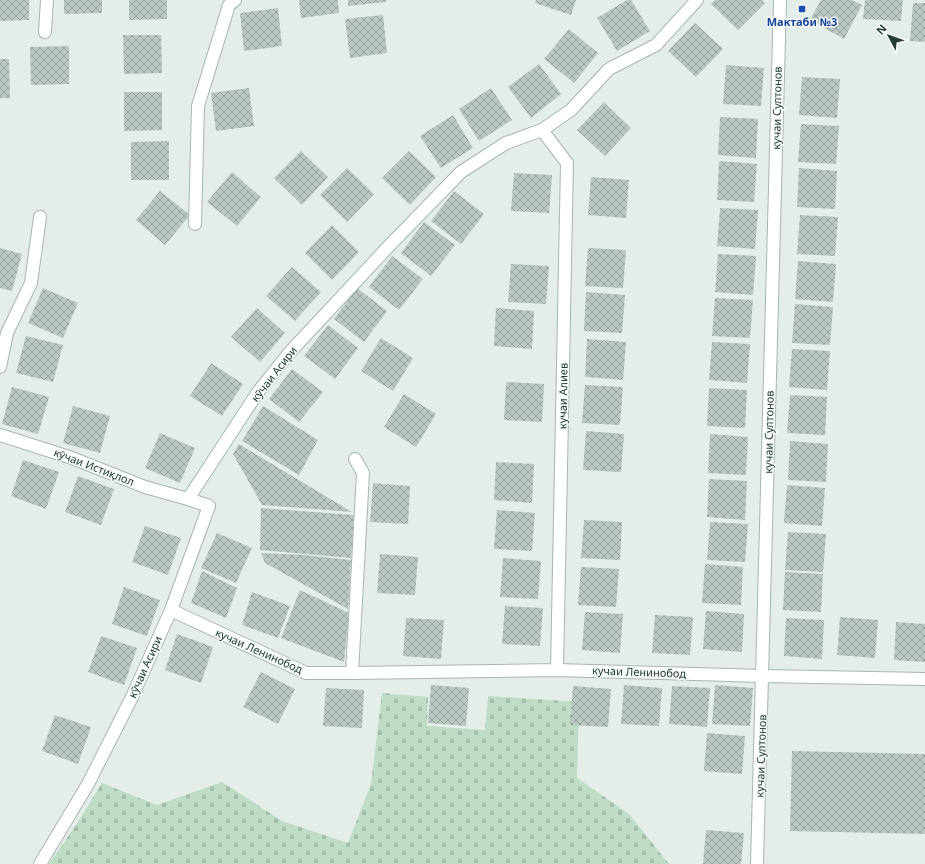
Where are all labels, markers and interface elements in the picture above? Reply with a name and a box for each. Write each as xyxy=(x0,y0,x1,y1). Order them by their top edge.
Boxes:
marker: Мактаби №3 xyxy=(797,4,807,14)
place label: Мактаби №3 xyxy=(767,14,837,29)
north arrow xyxy=(869,16,909,56)
text: N xyxy=(872,21,890,37)
street label: кучаи Султонов xyxy=(768,66,785,150)
street label: кӯчаи Асири xyxy=(247,343,300,404)
street label: кучаи Алиев xyxy=(554,363,571,429)
street label: кучаи Султонов xyxy=(760,390,777,474)
street label: кӯчаи Истиқлол xyxy=(52,444,137,489)
street label: кучаи Ленинобод xyxy=(213,625,305,677)
street label: кӯчаи Асири xyxy=(124,633,165,700)
street label: кучаи Ленинобод xyxy=(592,662,687,681)
street label: кучаи Султонов xyxy=(752,714,769,798)

